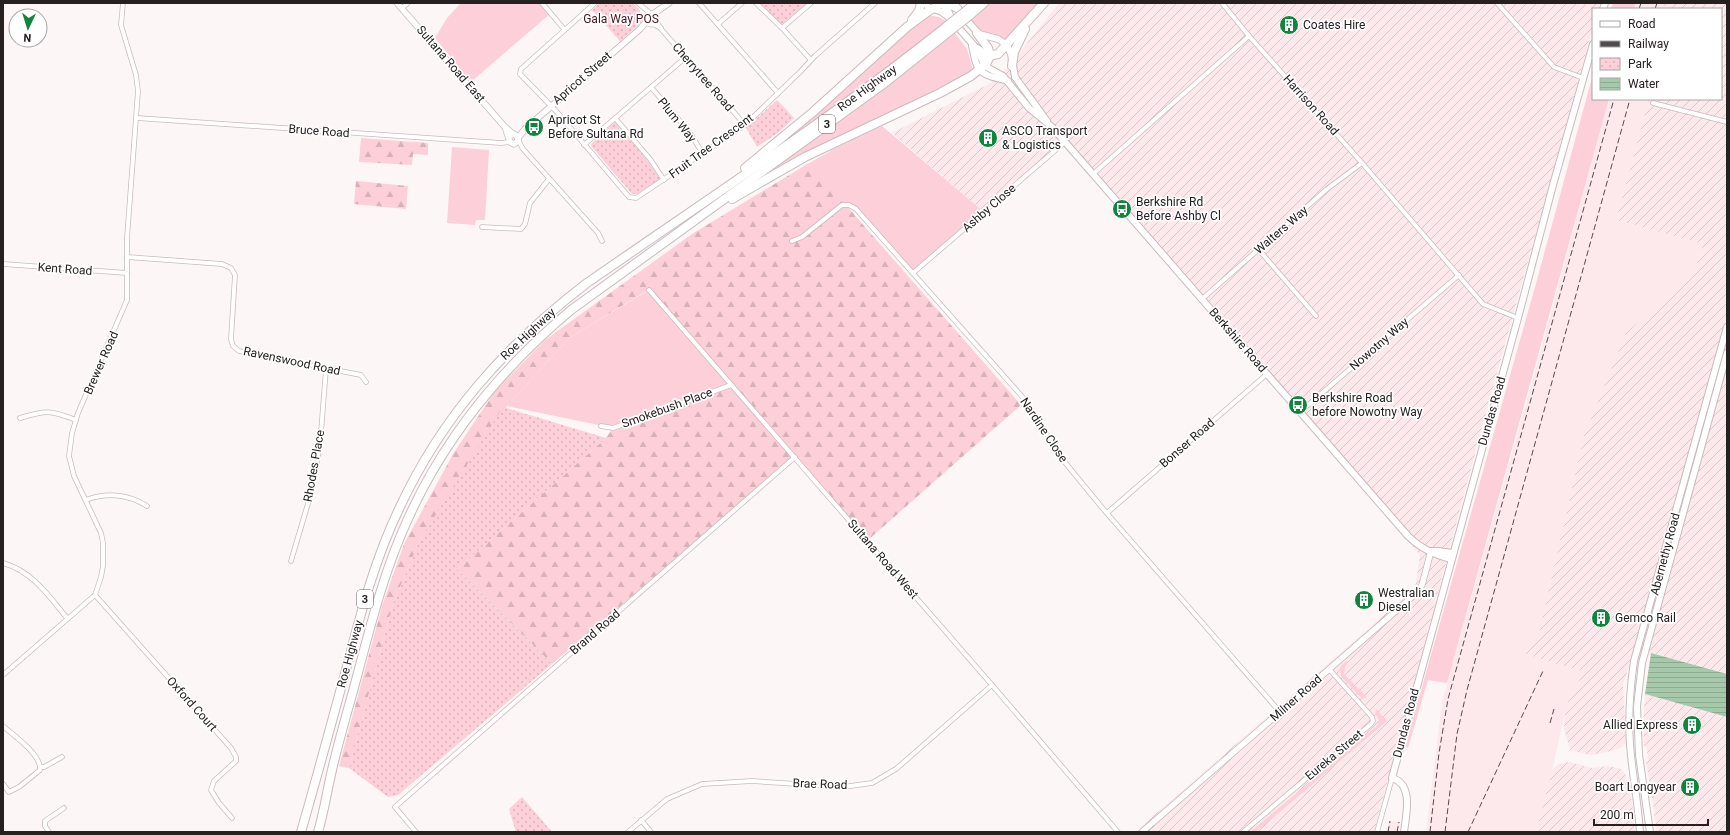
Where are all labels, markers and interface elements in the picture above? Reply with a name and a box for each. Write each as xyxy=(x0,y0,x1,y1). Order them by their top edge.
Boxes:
north arrow xyxy=(8,8,48,48)
legend xyxy=(1592,8,1722,100)
park label: Gala Way POS xyxy=(583,12,659,26)
building icon: Coates Hire xyxy=(1278,14,1300,36)
text: Road xyxy=(1628,17,1656,31)
place label: Coates Hire xyxy=(1303,18,1365,32)
street label: Sultana Road East xyxy=(414,23,488,105)
text: N xyxy=(23,31,32,44)
text: Railway xyxy=(1628,37,1669,51)
street label: Cherrytree Road xyxy=(670,40,736,114)
street label: Apricot Street xyxy=(550,49,614,107)
text: Park xyxy=(1628,57,1653,71)
street label: Roe Highway xyxy=(835,62,900,114)
street label: Harrison Road xyxy=(1280,72,1342,138)
text: Water xyxy=(1628,77,1659,91)
street label: Plum Way xyxy=(655,95,699,145)
street label: Fruit Tree Crescent xyxy=(666,111,756,181)
place label: Apricot St Before Sultana Rd xyxy=(548,113,644,141)
road number: 3 xyxy=(819,115,835,133)
bus stop icon: Apricot St Before Sultana Rd xyxy=(523,116,545,138)
street label: Bruce Road xyxy=(288,122,350,140)
place label: ASCO Transport & Logistics xyxy=(1002,124,1088,152)
building icon: ASCO Transport & Logistics xyxy=(977,127,999,149)
street label: Ashby Close xyxy=(959,181,1019,235)
place label: Berkshire Rd Before Ashby Cl xyxy=(1136,195,1221,223)
bus stop icon: Berkshire Rd Before Ashby Cl xyxy=(1111,198,1133,220)
street label: Walters Way xyxy=(1252,203,1311,257)
street label: Kent Road xyxy=(37,260,93,278)
street label: Roe Highway xyxy=(498,305,558,363)
street label: Berkshire Road xyxy=(1206,305,1270,375)
street label: Nowotny Way xyxy=(1347,315,1411,373)
street label: Brewer Road xyxy=(81,329,121,397)
street label: Ravenswood Road xyxy=(242,344,342,378)
street label: Dundas Road xyxy=(1475,375,1509,447)
street label: Smokebush Place xyxy=(620,385,714,431)
place label: Berkshire Road before Nowotny Way xyxy=(1312,391,1423,419)
bus stop icon: Berkshire Road before Nowotny Way xyxy=(1287,394,1309,416)
street label: Nardine Close xyxy=(1017,395,1071,465)
street label: Bonser Road xyxy=(1157,415,1217,471)
street label: Rhodes Place xyxy=(301,429,327,503)
street label: Abernethy Road xyxy=(1647,511,1683,597)
street label: Sultana Road West xyxy=(845,516,921,602)
place label: Westralian Diesel xyxy=(1378,586,1434,614)
building icon: Westralian Diesel xyxy=(1353,589,1375,611)
road number: 3 xyxy=(357,590,373,608)
street label: Brand Road xyxy=(567,606,623,658)
building icon: Gemco Rail xyxy=(1590,607,1612,629)
place label: Gemco Rail xyxy=(1615,611,1676,625)
street label: Roe Highway xyxy=(334,618,366,689)
street label: Milner Road xyxy=(1267,672,1325,724)
street label: Oxford Court xyxy=(164,674,220,734)
street label: Dundas Road xyxy=(1390,687,1422,759)
building icon: Allied Express xyxy=(1681,714,1703,736)
place label: Allied Express xyxy=(1603,718,1678,732)
street label: Eureka Street xyxy=(1302,727,1366,783)
street label: Brae Road xyxy=(792,776,848,792)
building icon: Boart Longyear xyxy=(1679,776,1701,798)
place label: Boart Longyear xyxy=(1595,780,1676,794)
scale bar xyxy=(1594,801,1708,827)
text: 200 m xyxy=(1600,808,1634,822)

